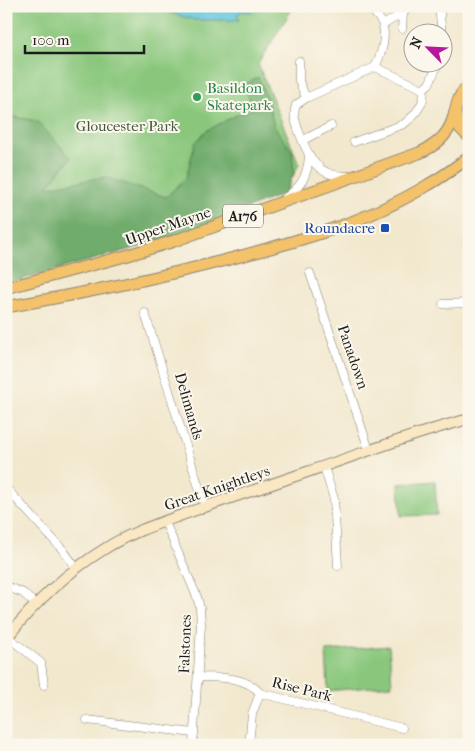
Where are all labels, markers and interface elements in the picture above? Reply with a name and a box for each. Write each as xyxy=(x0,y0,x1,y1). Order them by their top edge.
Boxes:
scale bar xyxy=(25,22,144,54)
north arrow xyxy=(402,22,452,72)
text: 100 m xyxy=(32,31,70,49)
text: N xyxy=(407,34,427,51)
place label: Basildon Skatepark xyxy=(207,79,271,114)
marker: Basildon Skatepark xyxy=(191,91,203,103)
park label: Gloucester Park xyxy=(76,117,178,135)
street label: Upper Mayne xyxy=(123,203,214,249)
road number: A176 xyxy=(223,205,263,228)
place label: Roundacre xyxy=(304,219,376,237)
marker: Roundacre xyxy=(379,222,391,234)
street label: Panadown xyxy=(334,322,372,392)
street label: Delimands xyxy=(171,370,207,442)
street label: Great Knightleys xyxy=(162,461,272,514)
street label: Falstones xyxy=(175,614,195,674)
street label: Rise Park xyxy=(270,673,334,705)

